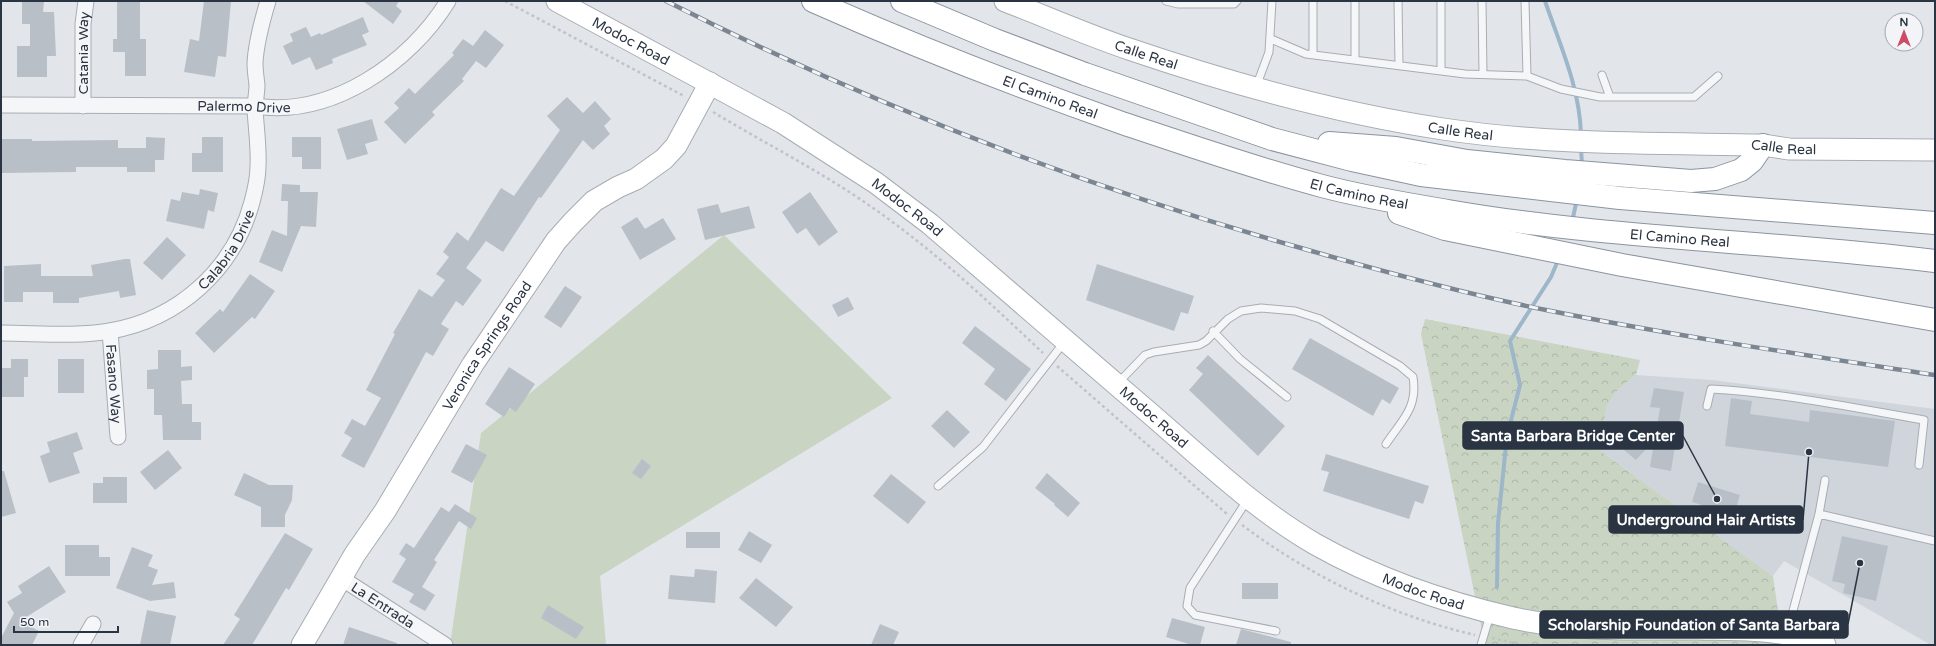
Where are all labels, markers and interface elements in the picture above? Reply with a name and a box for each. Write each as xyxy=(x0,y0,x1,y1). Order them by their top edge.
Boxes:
street label: Catania Way xyxy=(75,10,94,95)
north arrow xyxy=(1884,12,1924,52)
street label: Modoc Road xyxy=(589,14,672,69)
text: N xyxy=(1900,16,1908,29)
street label: Calle Real xyxy=(1112,37,1180,73)
street label: El Camino Real xyxy=(1000,72,1100,123)
street label: Palermo Drive xyxy=(197,98,291,117)
street label: Calle Real xyxy=(1427,119,1494,144)
street label: Calle Real xyxy=(1751,137,1816,158)
street label: Modoc Road xyxy=(868,175,946,240)
street label: El Camino Real xyxy=(1308,175,1409,213)
street label: Calabria Drive xyxy=(195,207,258,294)
street label: El Camino Real xyxy=(1629,226,1730,251)
street label: Veronica Springs Road xyxy=(439,278,535,414)
street label: Fasano Way xyxy=(102,344,125,425)
street label: Modoc Road xyxy=(1116,383,1192,452)
callout: Santa Barbara Bridge Center xyxy=(1463,422,1683,449)
text: Santa Barbara Bridge Center xyxy=(1471,427,1675,446)
callout: Underground Hair Artists xyxy=(1609,506,1803,533)
text: Underground Hair Artists xyxy=(1617,511,1795,530)
street label: Modoc Road xyxy=(1380,570,1466,614)
street label: La Entrada xyxy=(348,579,418,632)
scale bar xyxy=(14,608,118,634)
callout: Scholarship Foundation of Santa Barbara xyxy=(1540,611,1848,638)
text: 50 m xyxy=(20,615,49,629)
text: Scholarship Foundation of Santa Barbara xyxy=(1548,616,1840,635)

